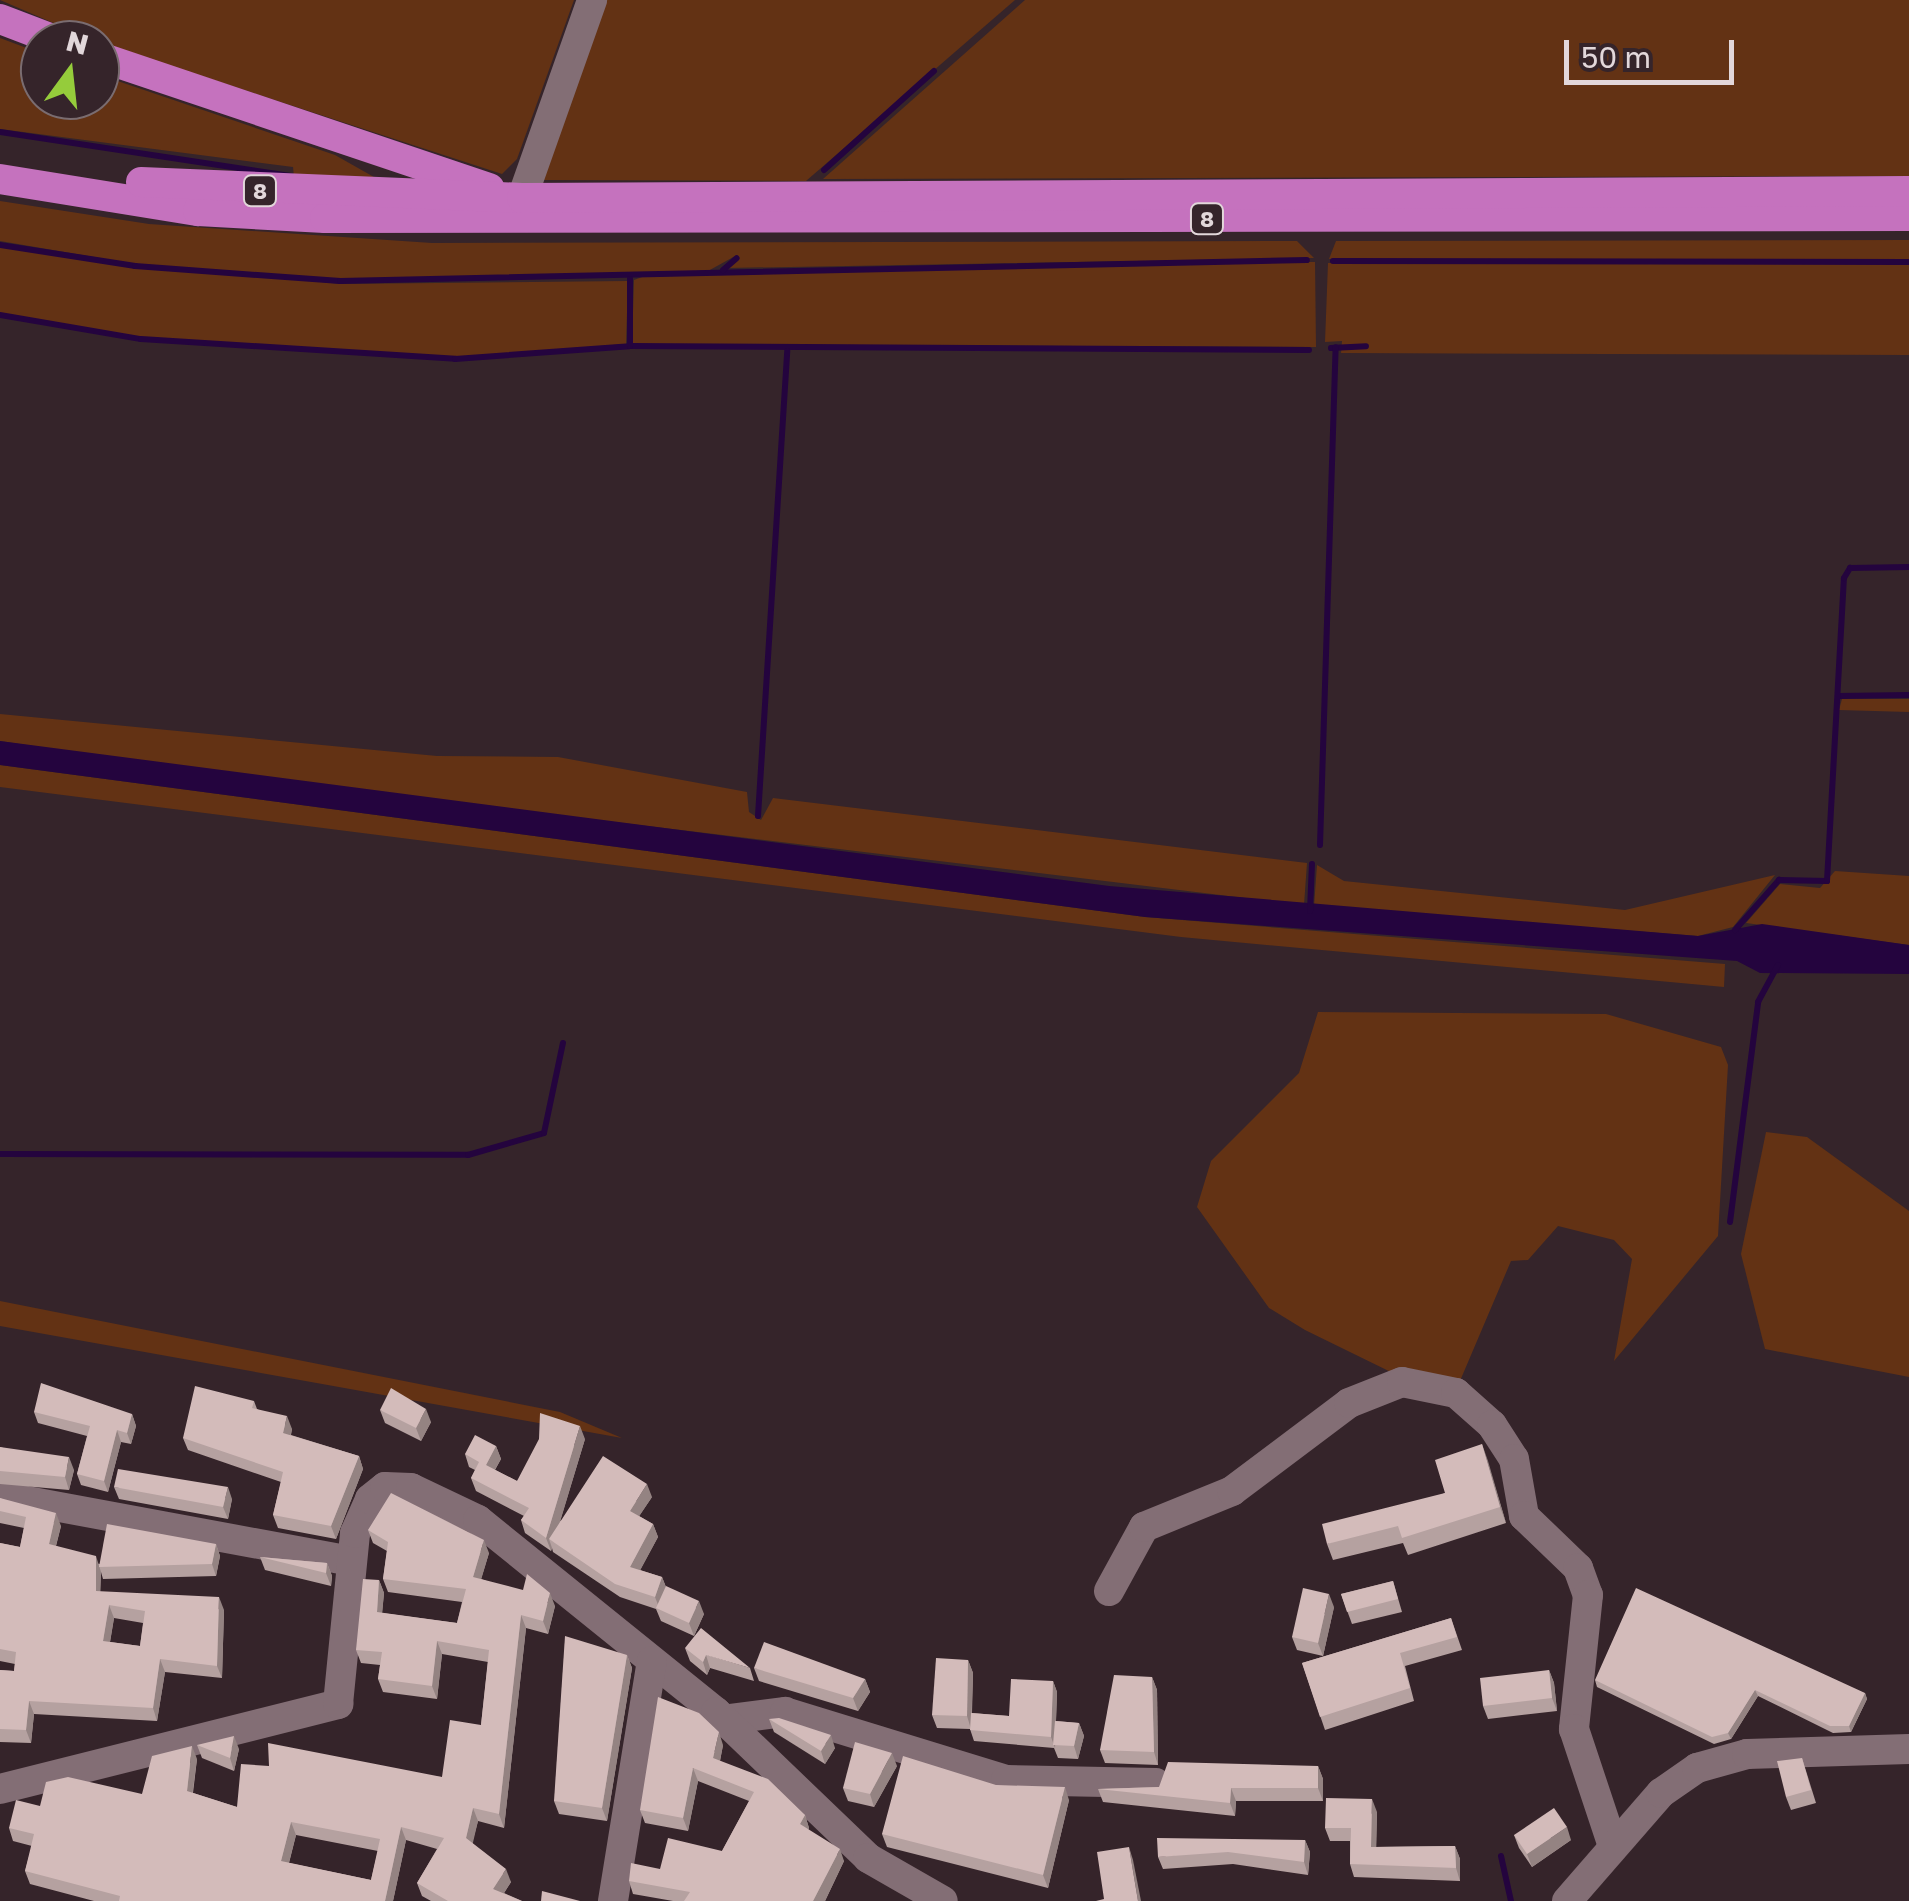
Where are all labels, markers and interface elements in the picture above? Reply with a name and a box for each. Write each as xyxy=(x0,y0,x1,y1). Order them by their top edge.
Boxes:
north arrow xyxy=(20,20,120,120)
scale bar xyxy=(1569,20,1739,82)
text: N xyxy=(63,24,92,61)
text: 50 m xyxy=(1581,39,1651,75)
road number: 8 xyxy=(242,174,278,208)
road number: 8 xyxy=(1190,202,1224,236)

